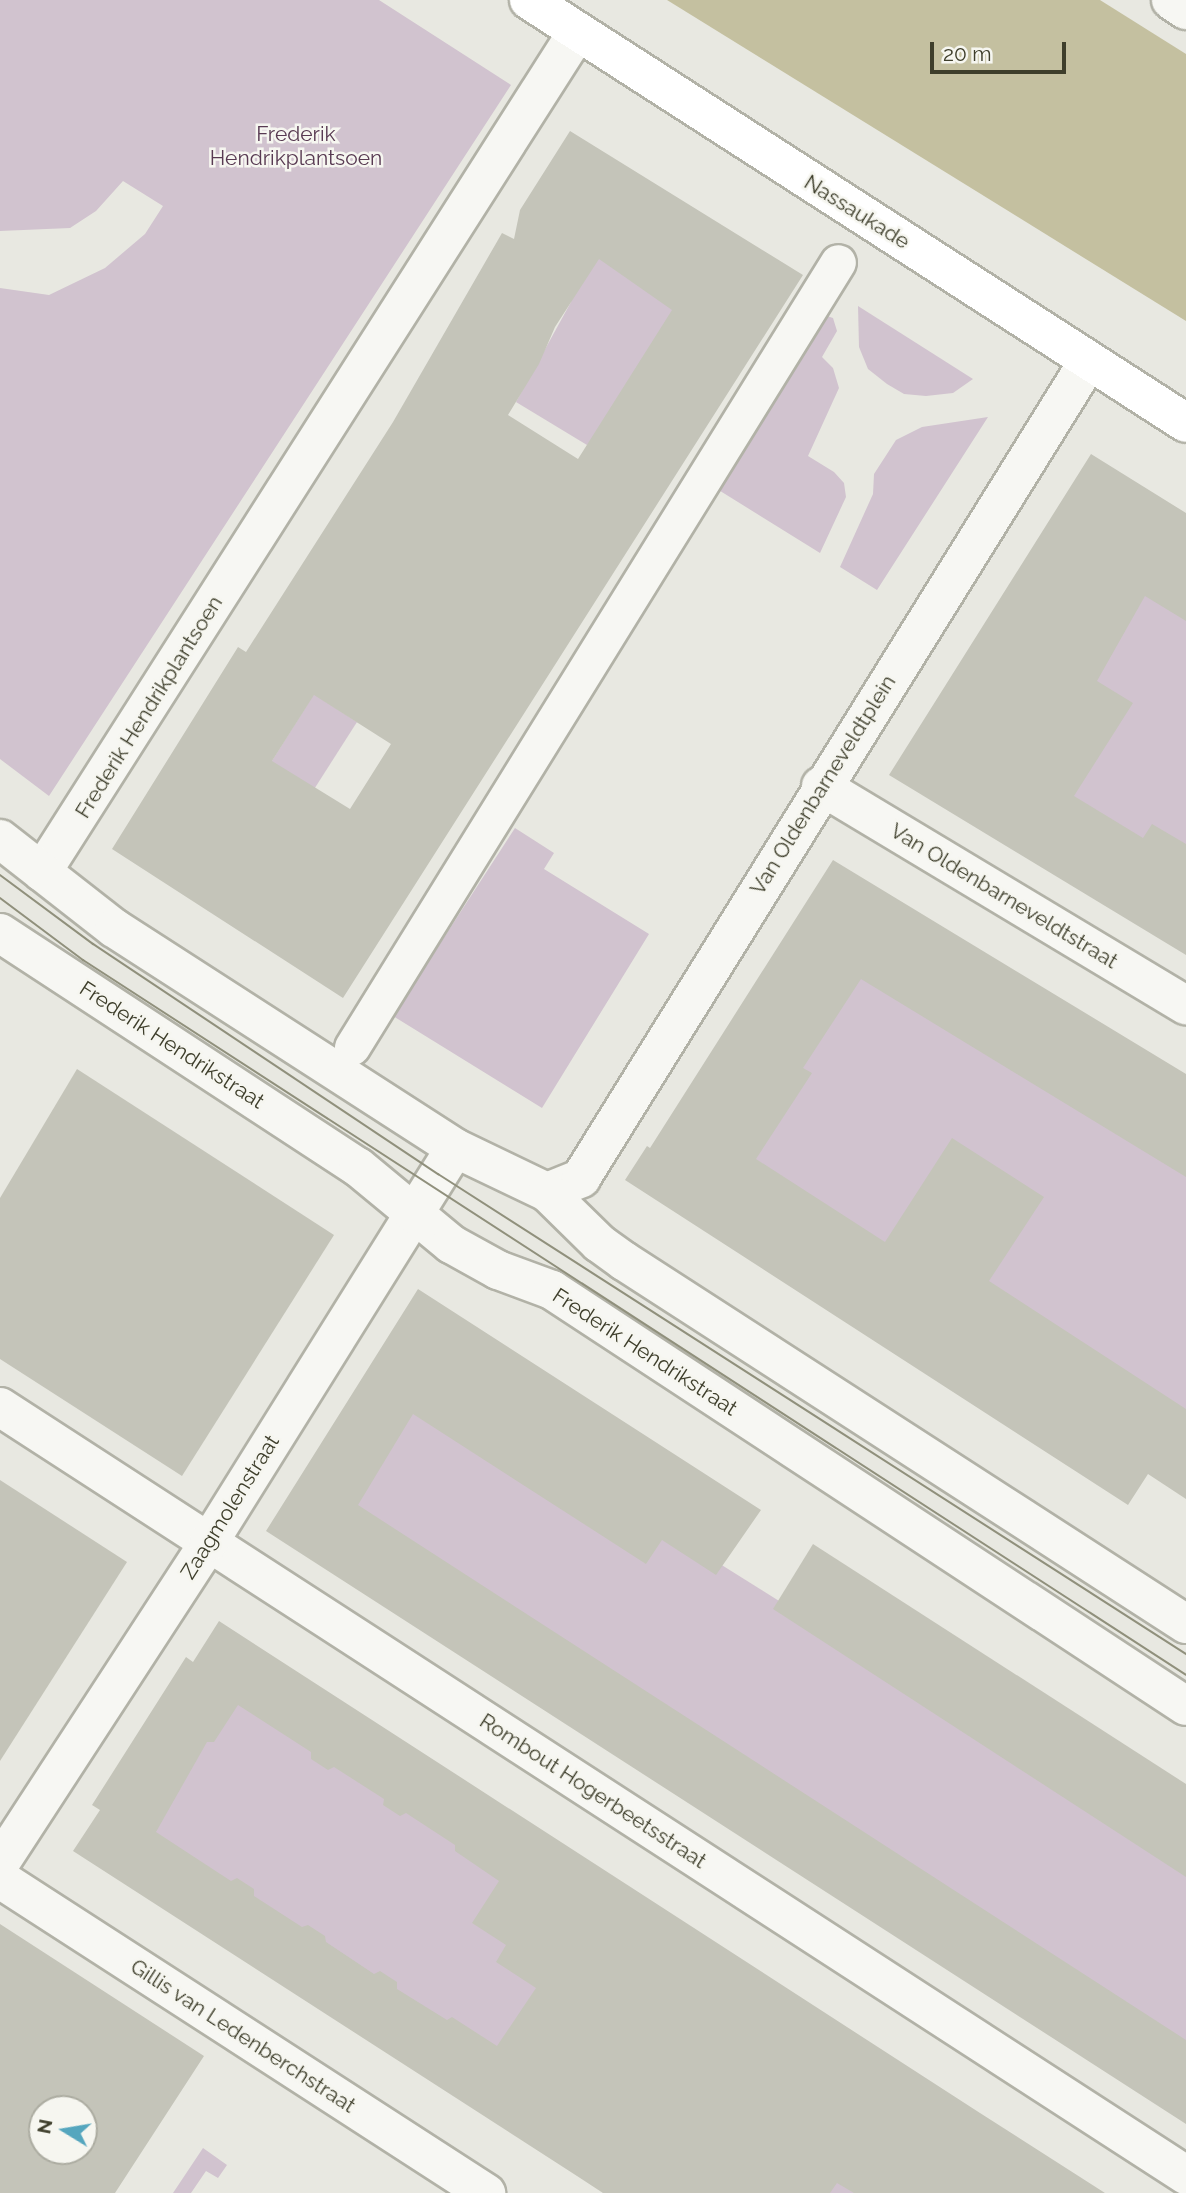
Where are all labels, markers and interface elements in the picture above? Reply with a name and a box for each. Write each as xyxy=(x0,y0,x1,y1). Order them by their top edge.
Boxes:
scale bar xyxy=(934,28,1070,72)
text: 20 m xyxy=(943,41,991,66)
park label: Frederik Hendrikplantsoen xyxy=(210,121,382,171)
street label: Nassaukade xyxy=(800,170,914,254)
street label: Frederik Hendrikplantsoen xyxy=(70,591,228,823)
street label: Van Oldenbarneveldtplein xyxy=(745,671,901,899)
street label: Van Oldenbarneveldtstraat xyxy=(886,818,1122,974)
street label: Frederik Hendrikstraat xyxy=(75,976,269,1114)
street label: Frederik Hendrikstraat xyxy=(548,1283,742,1421)
street label: Zaagmolenstraat xyxy=(175,1430,285,1584)
street label: Rombout Hogerbeetsstraat xyxy=(475,1708,711,1874)
street label: Gillis van Ledenberchstraat xyxy=(126,1954,360,2118)
north arrow xyxy=(28,2095,98,2165)
text: N xyxy=(32,2117,57,2136)

